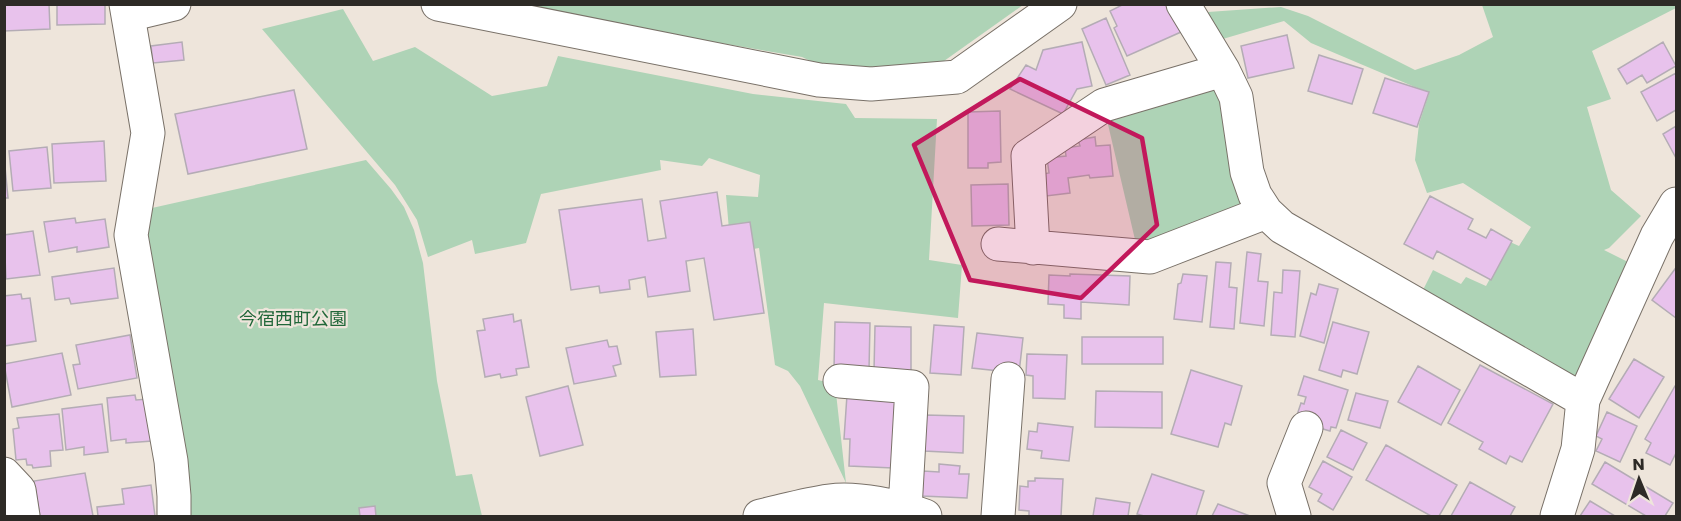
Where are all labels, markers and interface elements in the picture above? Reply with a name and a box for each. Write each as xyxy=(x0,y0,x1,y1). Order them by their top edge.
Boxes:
park label: 今宿西町公園 xyxy=(239,306,347,331)
north arrow xyxy=(1609,449,1669,509)
text: N xyxy=(1632,453,1645,476)

